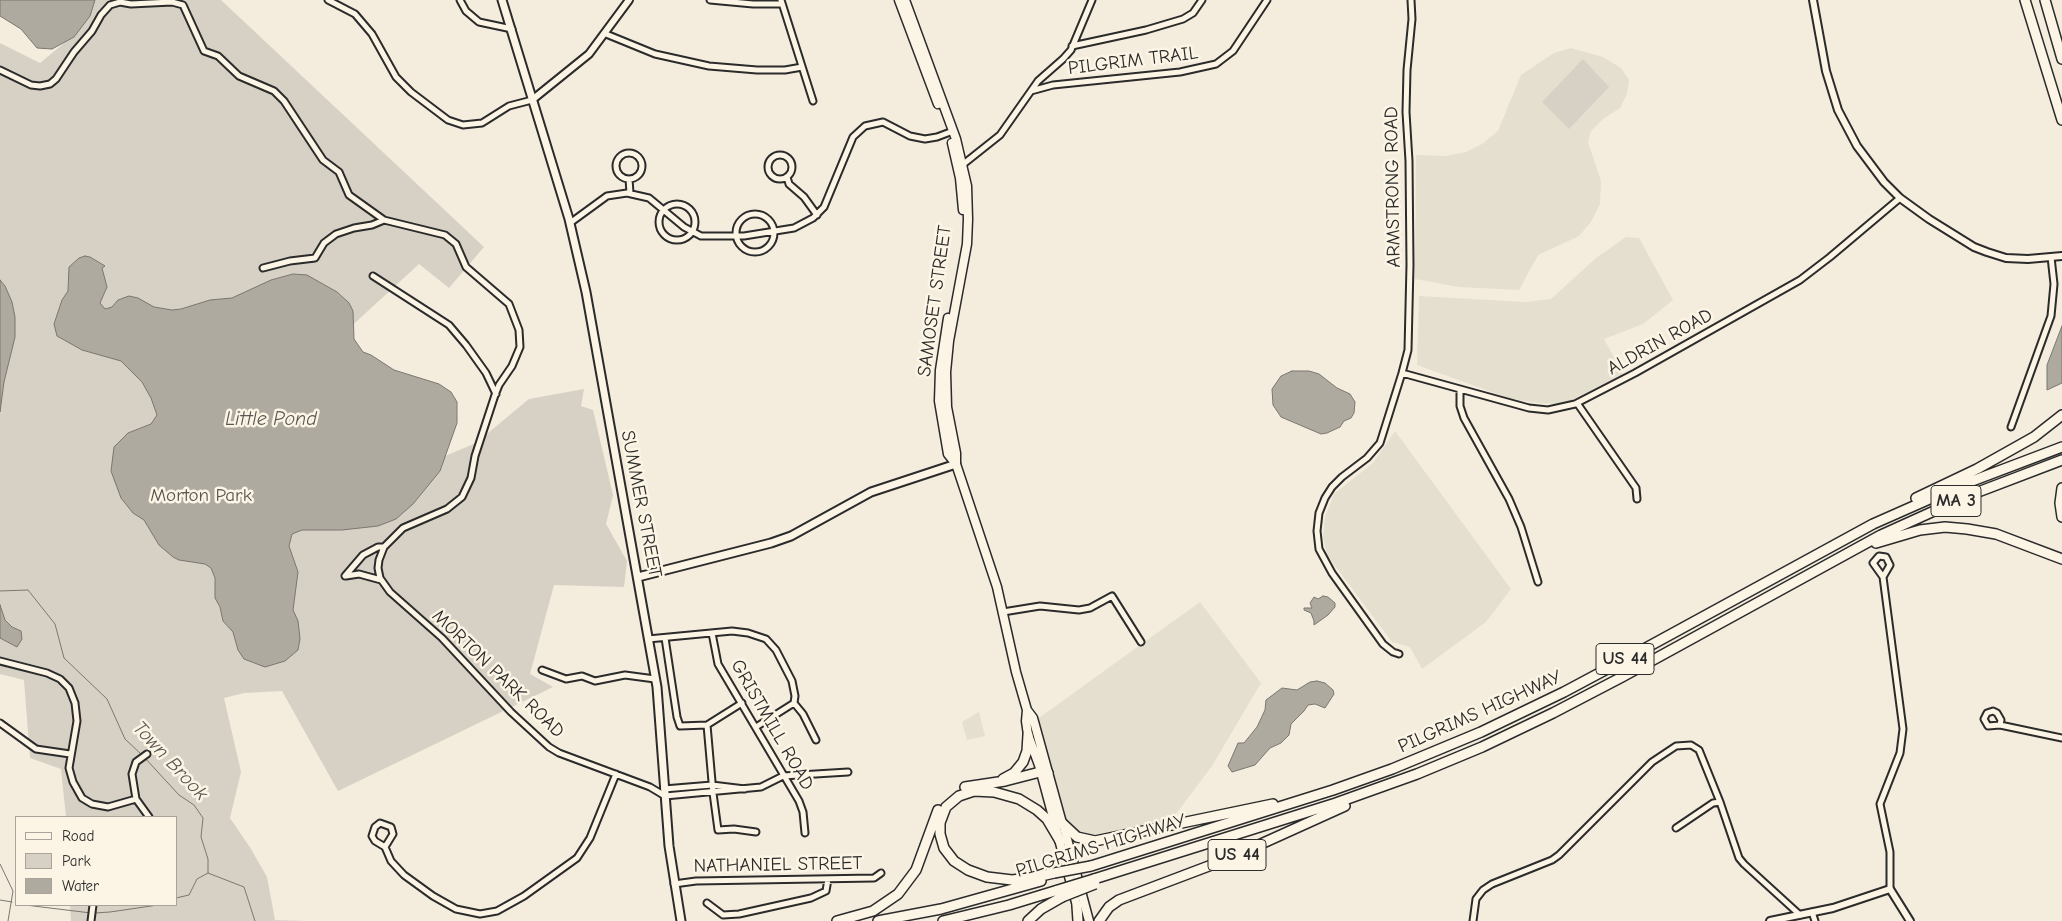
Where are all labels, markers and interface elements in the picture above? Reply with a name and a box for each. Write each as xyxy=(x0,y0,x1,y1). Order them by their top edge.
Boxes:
street label: PILGRIM TRAIL xyxy=(1067,42,1199,80)
street label: ARMSTRONG ROAD xyxy=(1380,106,1406,268)
street label: SAMOSET STREET xyxy=(913,224,957,378)
street label: ALDRIN ROAD xyxy=(1603,304,1717,380)
water label: Little Pond xyxy=(225,407,317,431)
street label: SUMMER STREET xyxy=(616,429,666,579)
park label: Morton Park xyxy=(150,485,252,507)
road number: MA 3 xyxy=(1931,486,1981,516)
street label: MORTON PARK ROAD xyxy=(427,605,569,743)
road number: US 44 xyxy=(1596,644,1654,674)
street label: GRISTMILL ROAD xyxy=(725,656,819,794)
street label: PILGRIMS HIGHWAY xyxy=(1395,666,1565,758)
water label: Town Brook xyxy=(127,716,213,806)
street label: PILGRIMS HIGHWAY xyxy=(1013,809,1189,883)
legend xyxy=(15,816,178,906)
text: Road xyxy=(62,827,94,845)
road number: US 44 xyxy=(1208,840,1266,870)
text: Park xyxy=(62,852,91,870)
street label: NATHANIEL STREET xyxy=(694,852,862,878)
text: Water xyxy=(62,877,99,895)

